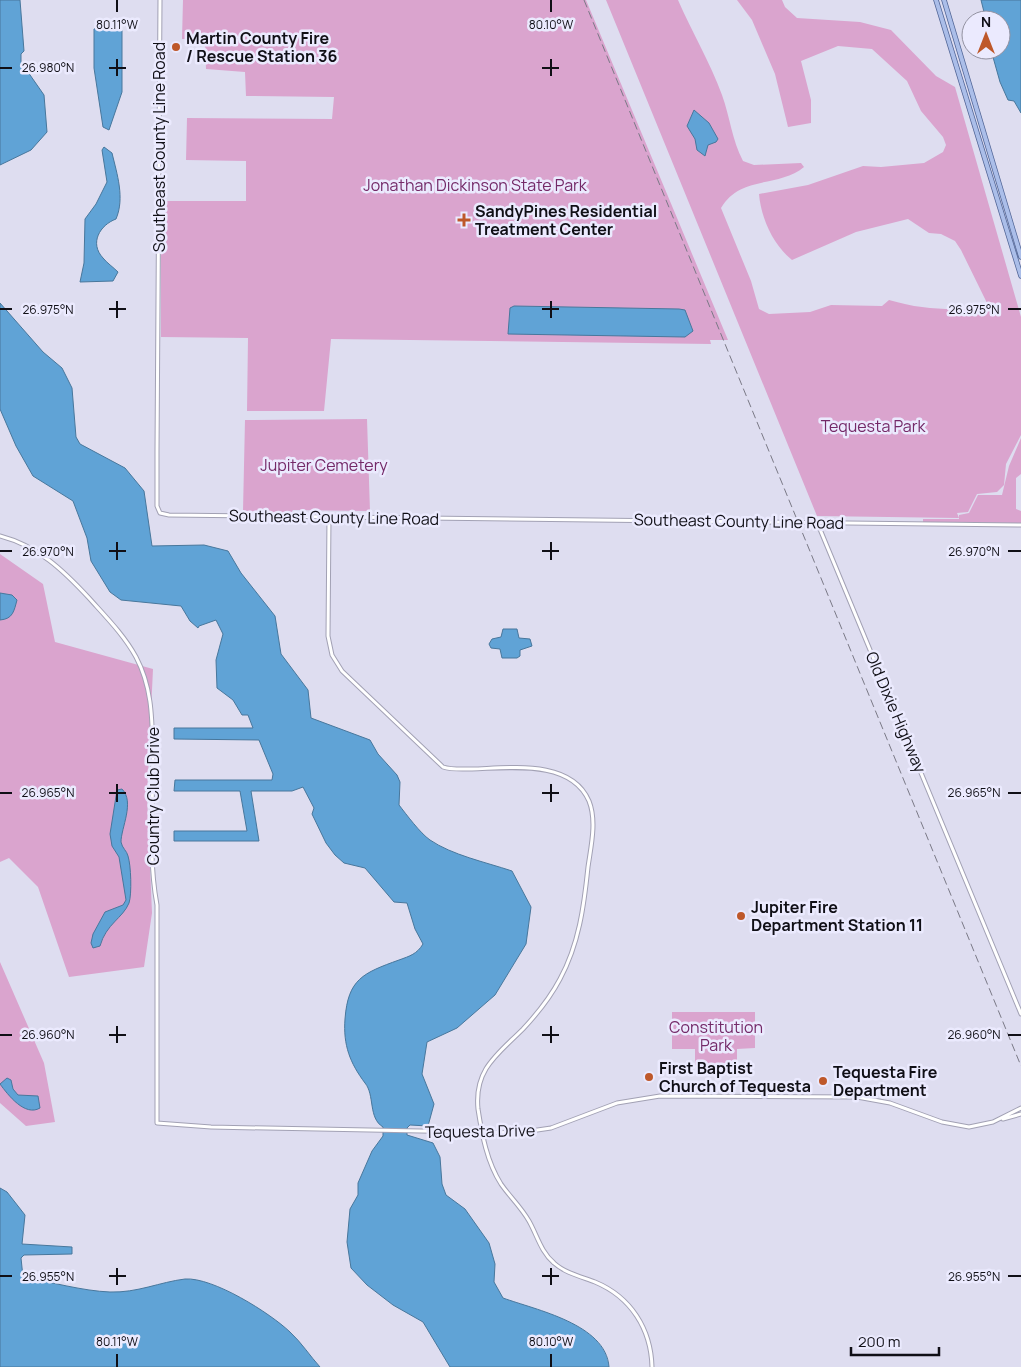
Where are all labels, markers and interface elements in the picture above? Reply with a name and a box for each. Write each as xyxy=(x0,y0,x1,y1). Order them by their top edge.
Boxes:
north arrow xyxy=(961,10,1011,60)
text: N xyxy=(981,12,991,31)
text: 80.11°W xyxy=(96,16,139,33)
text: 80.10°W xyxy=(529,16,574,33)
place label: Martin County Fire / Rescue Station 36 xyxy=(186,27,338,67)
marker: Martin County Fire / Rescue Station 36 xyxy=(170,41,182,53)
street label: Southeast County Line Road xyxy=(148,42,170,252)
text: 26.980°N xyxy=(22,59,74,76)
park label: Jonathan Dickinson State Park xyxy=(363,174,588,196)
place label: SandyPines Residential Treatment Center xyxy=(475,200,657,240)
marker: SandyPines Residential Treatment Center xyxy=(457,213,471,227)
text: 26.975°N xyxy=(22,301,74,318)
text: 26.975°N xyxy=(948,301,1000,318)
park label: Tequesta Park xyxy=(821,415,926,437)
park label: Jupiter Cemetery xyxy=(260,454,388,476)
street label: Southeast County Line Road xyxy=(229,504,439,530)
street label: Southeast County Line Road xyxy=(634,508,844,534)
text: 26.970°N xyxy=(22,543,74,560)
text: 26.970°N xyxy=(948,543,1000,560)
street label: Old Dixie Highway xyxy=(861,648,932,776)
street label: Country Club Drive xyxy=(142,727,164,865)
text: 26.965°N xyxy=(22,784,74,801)
text: 26.965°N xyxy=(948,784,1000,801)
place label: Jupiter Fire Department Station 11 xyxy=(751,896,923,936)
marker: Jupiter Fire Department Station 11 xyxy=(735,910,747,922)
park label: Constitution Park xyxy=(669,1016,763,1056)
text: 26.960°N xyxy=(21,1026,75,1043)
text: 26.960°N xyxy=(947,1026,1001,1043)
place label: First Baptist Church of Tequesta xyxy=(659,1057,811,1097)
place label: Tequesta Fire Department xyxy=(833,1061,938,1101)
marker: First Baptist Church of Tequesta xyxy=(643,1071,655,1083)
marker: Tequesta Fire Department xyxy=(817,1075,829,1087)
street label: Tequesta Drive xyxy=(425,1119,535,1143)
text: 26.955°N xyxy=(22,1268,74,1285)
text: 26.955°N xyxy=(948,1268,1000,1285)
scale bar xyxy=(851,1324,938,1356)
text: 200 m xyxy=(858,1331,901,1352)
text: 80.11°W xyxy=(96,1333,139,1350)
text: 80.10°W xyxy=(529,1333,574,1350)

